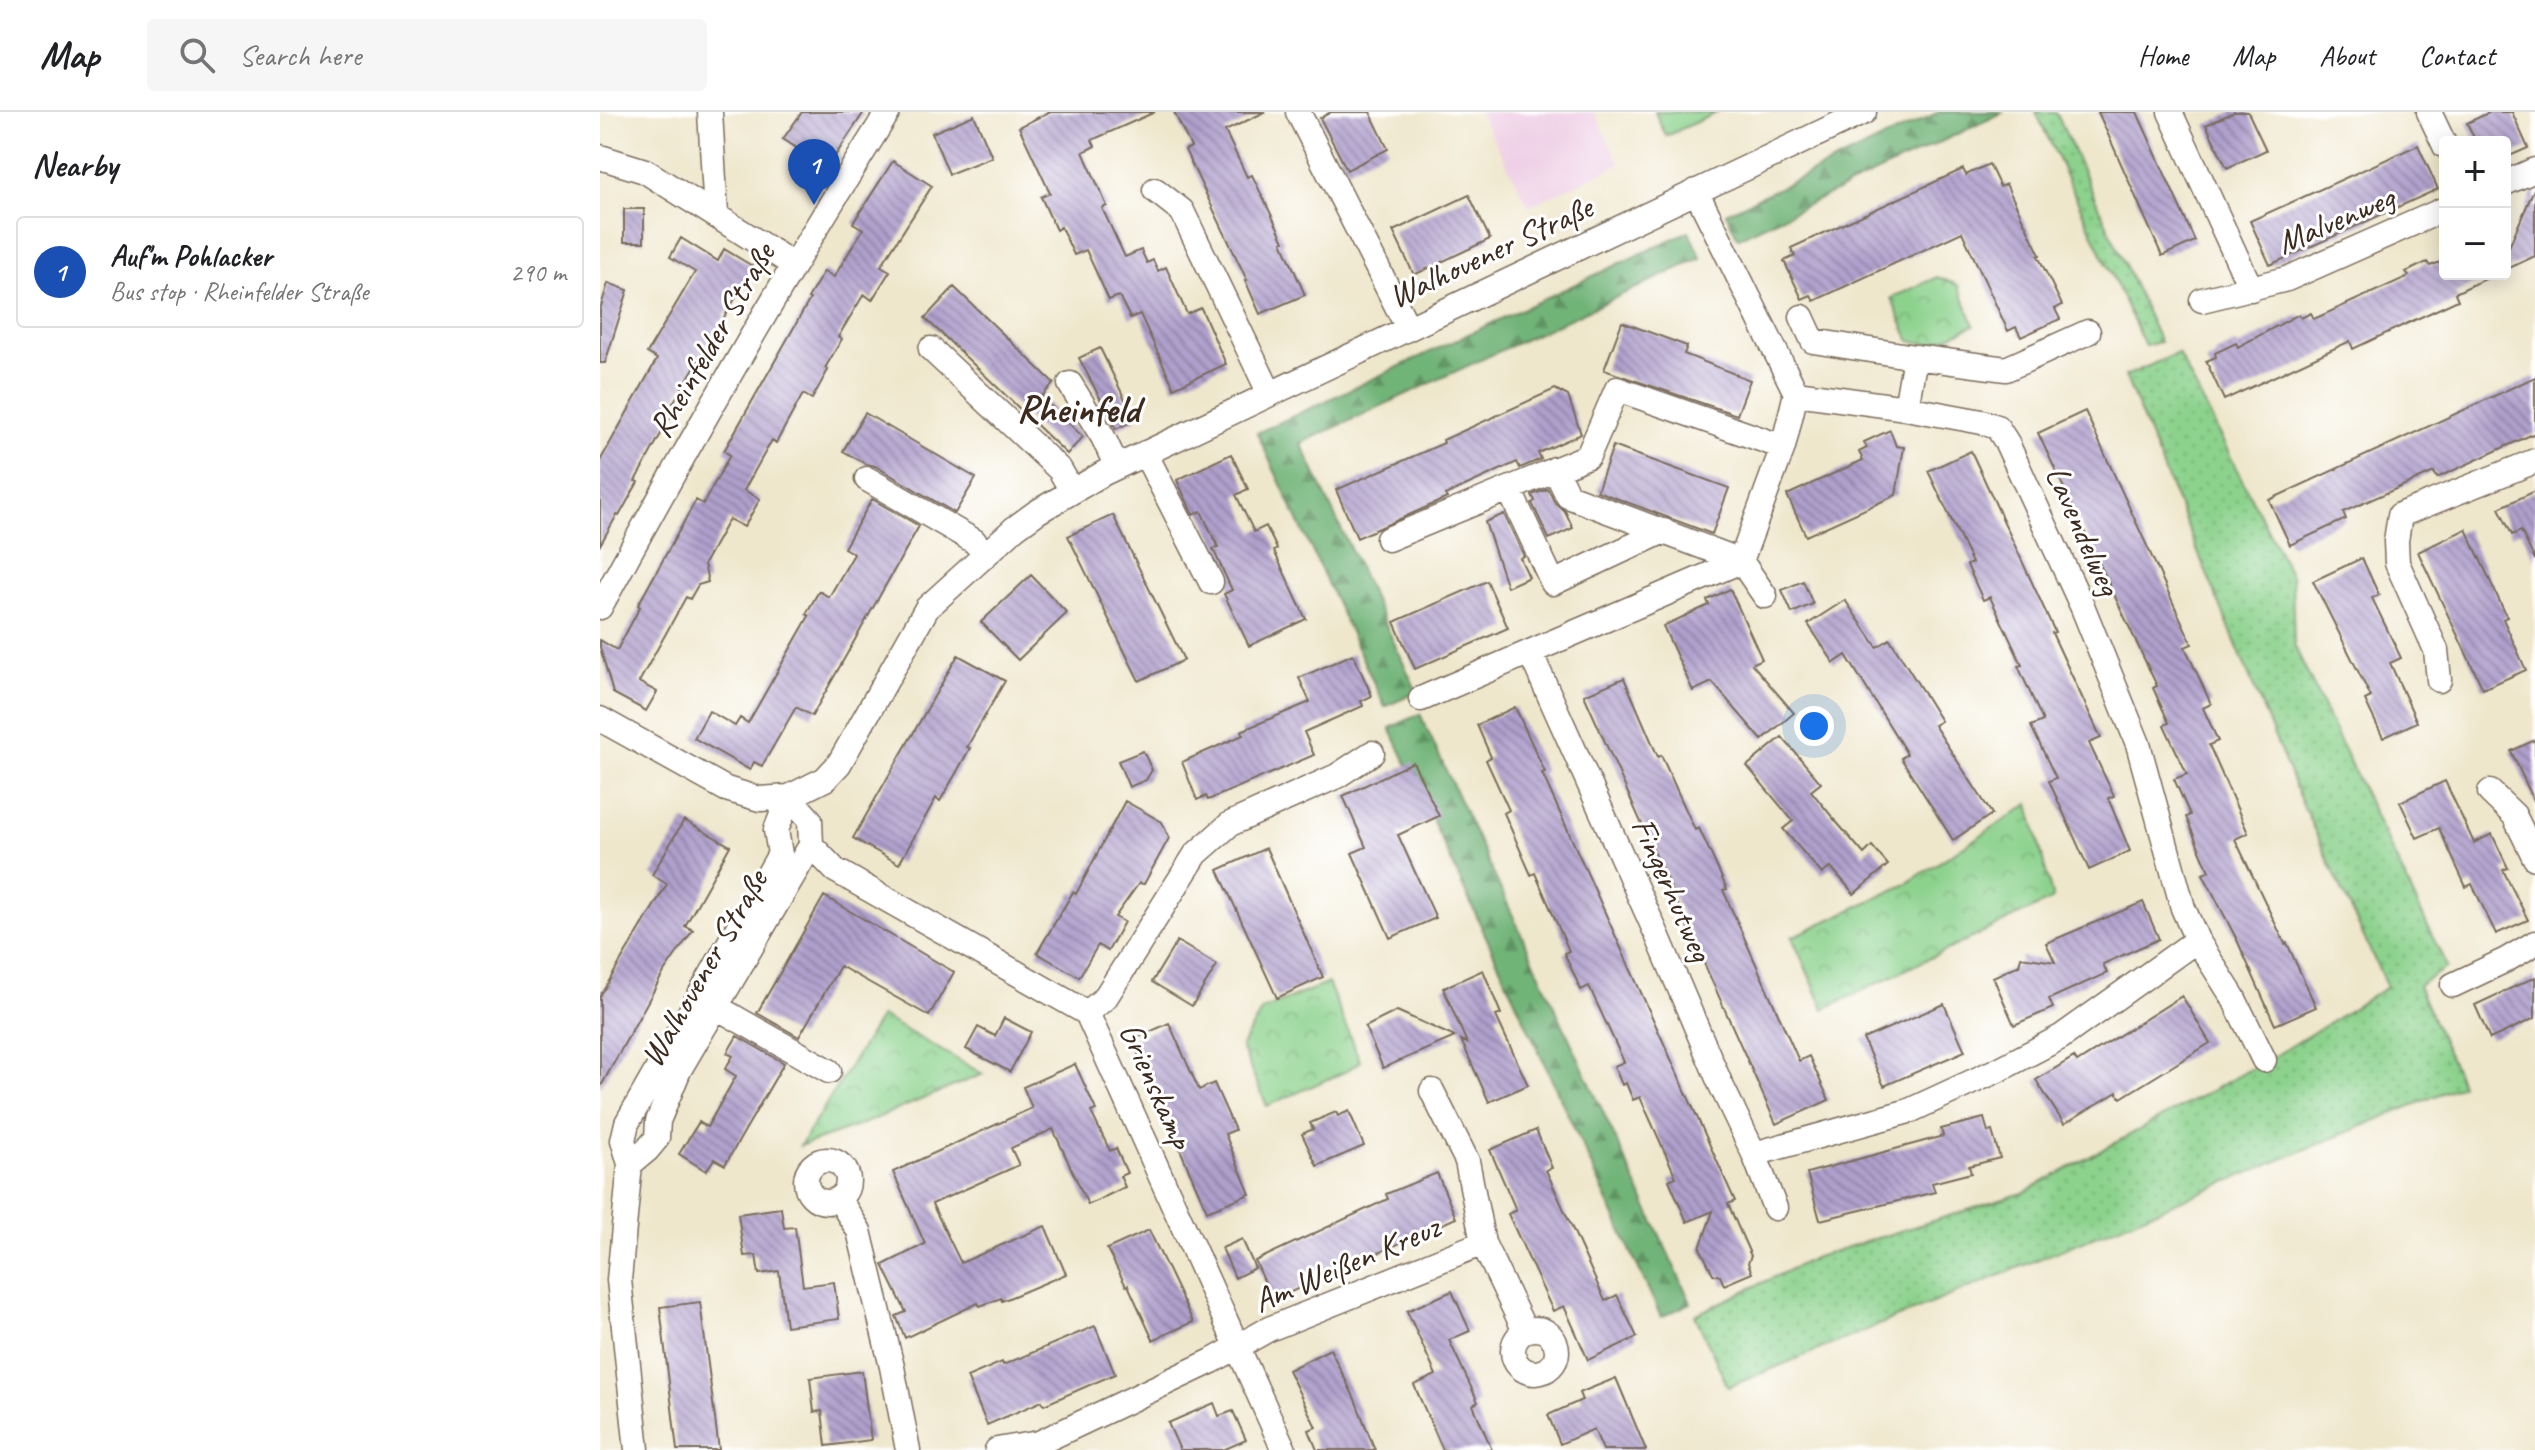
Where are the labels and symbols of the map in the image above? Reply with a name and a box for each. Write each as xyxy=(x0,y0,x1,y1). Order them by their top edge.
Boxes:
pin: 1 xyxy=(788,139,840,205)
street label: Malvenweg xyxy=(2270,174,2403,263)
street label: Walhovener Straße xyxy=(1381,184,1602,317)
street label: Rheinfelder Straße xyxy=(639,233,786,445)
district label: Rheinfeld xyxy=(1017,386,1146,433)
street label: Lavendelweg xyxy=(2036,459,2132,603)
your location xyxy=(1794,706,1834,746)
street label: Fingerhutweg xyxy=(1622,811,1724,970)
street label: Walhovener Straße xyxy=(630,860,778,1074)
street label: Grienskamp xyxy=(1110,1016,1204,1157)
street label: Am Weißen Kreuz xyxy=(1247,1204,1448,1322)

